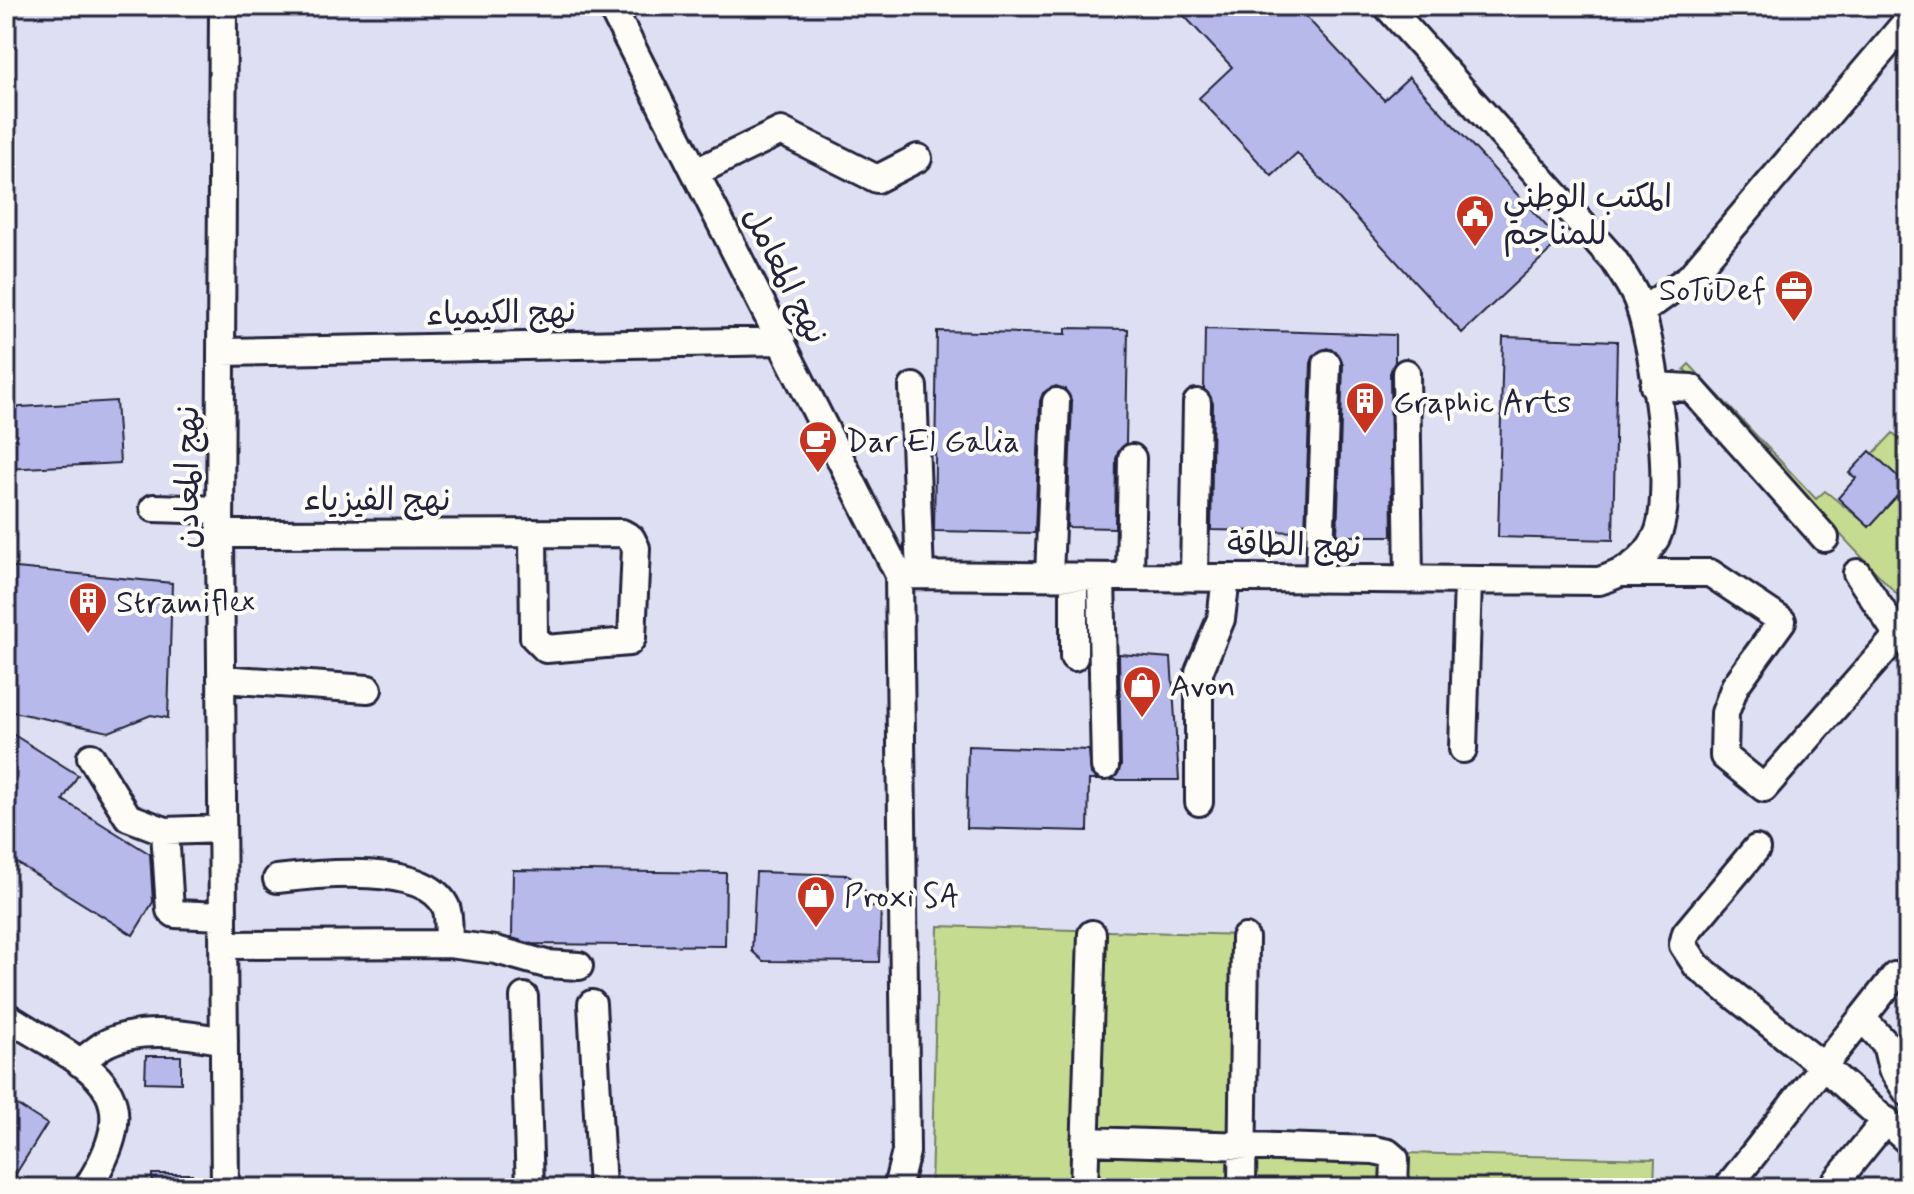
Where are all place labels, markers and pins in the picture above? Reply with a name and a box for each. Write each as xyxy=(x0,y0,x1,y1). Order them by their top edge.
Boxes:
place label: المكتب الوطني للمناجم xyxy=(1503,177,1672,257)
public building icon: المكتب الوطني للمناجم xyxy=(1454,193,1496,248)
office icon: SoTuDef xyxy=(1773,268,1815,323)
place label: SoTuDef xyxy=(1659,270,1766,312)
building icon: Graphic Arts xyxy=(1344,380,1386,435)
place label: Graphic Arts xyxy=(1393,382,1571,424)
cafe icon: Dar El Galia xyxy=(797,419,839,474)
place label: Dar El Galia xyxy=(846,421,1020,463)
building icon: Stramiflex xyxy=(67,580,109,635)
place label: Stramiflex xyxy=(116,582,255,624)
shop icon: Avon xyxy=(1121,664,1163,719)
place label: Avon xyxy=(1170,666,1236,708)
shop icon: Proxi SA xyxy=(795,874,837,929)
place label: Proxi SA xyxy=(844,876,959,918)

